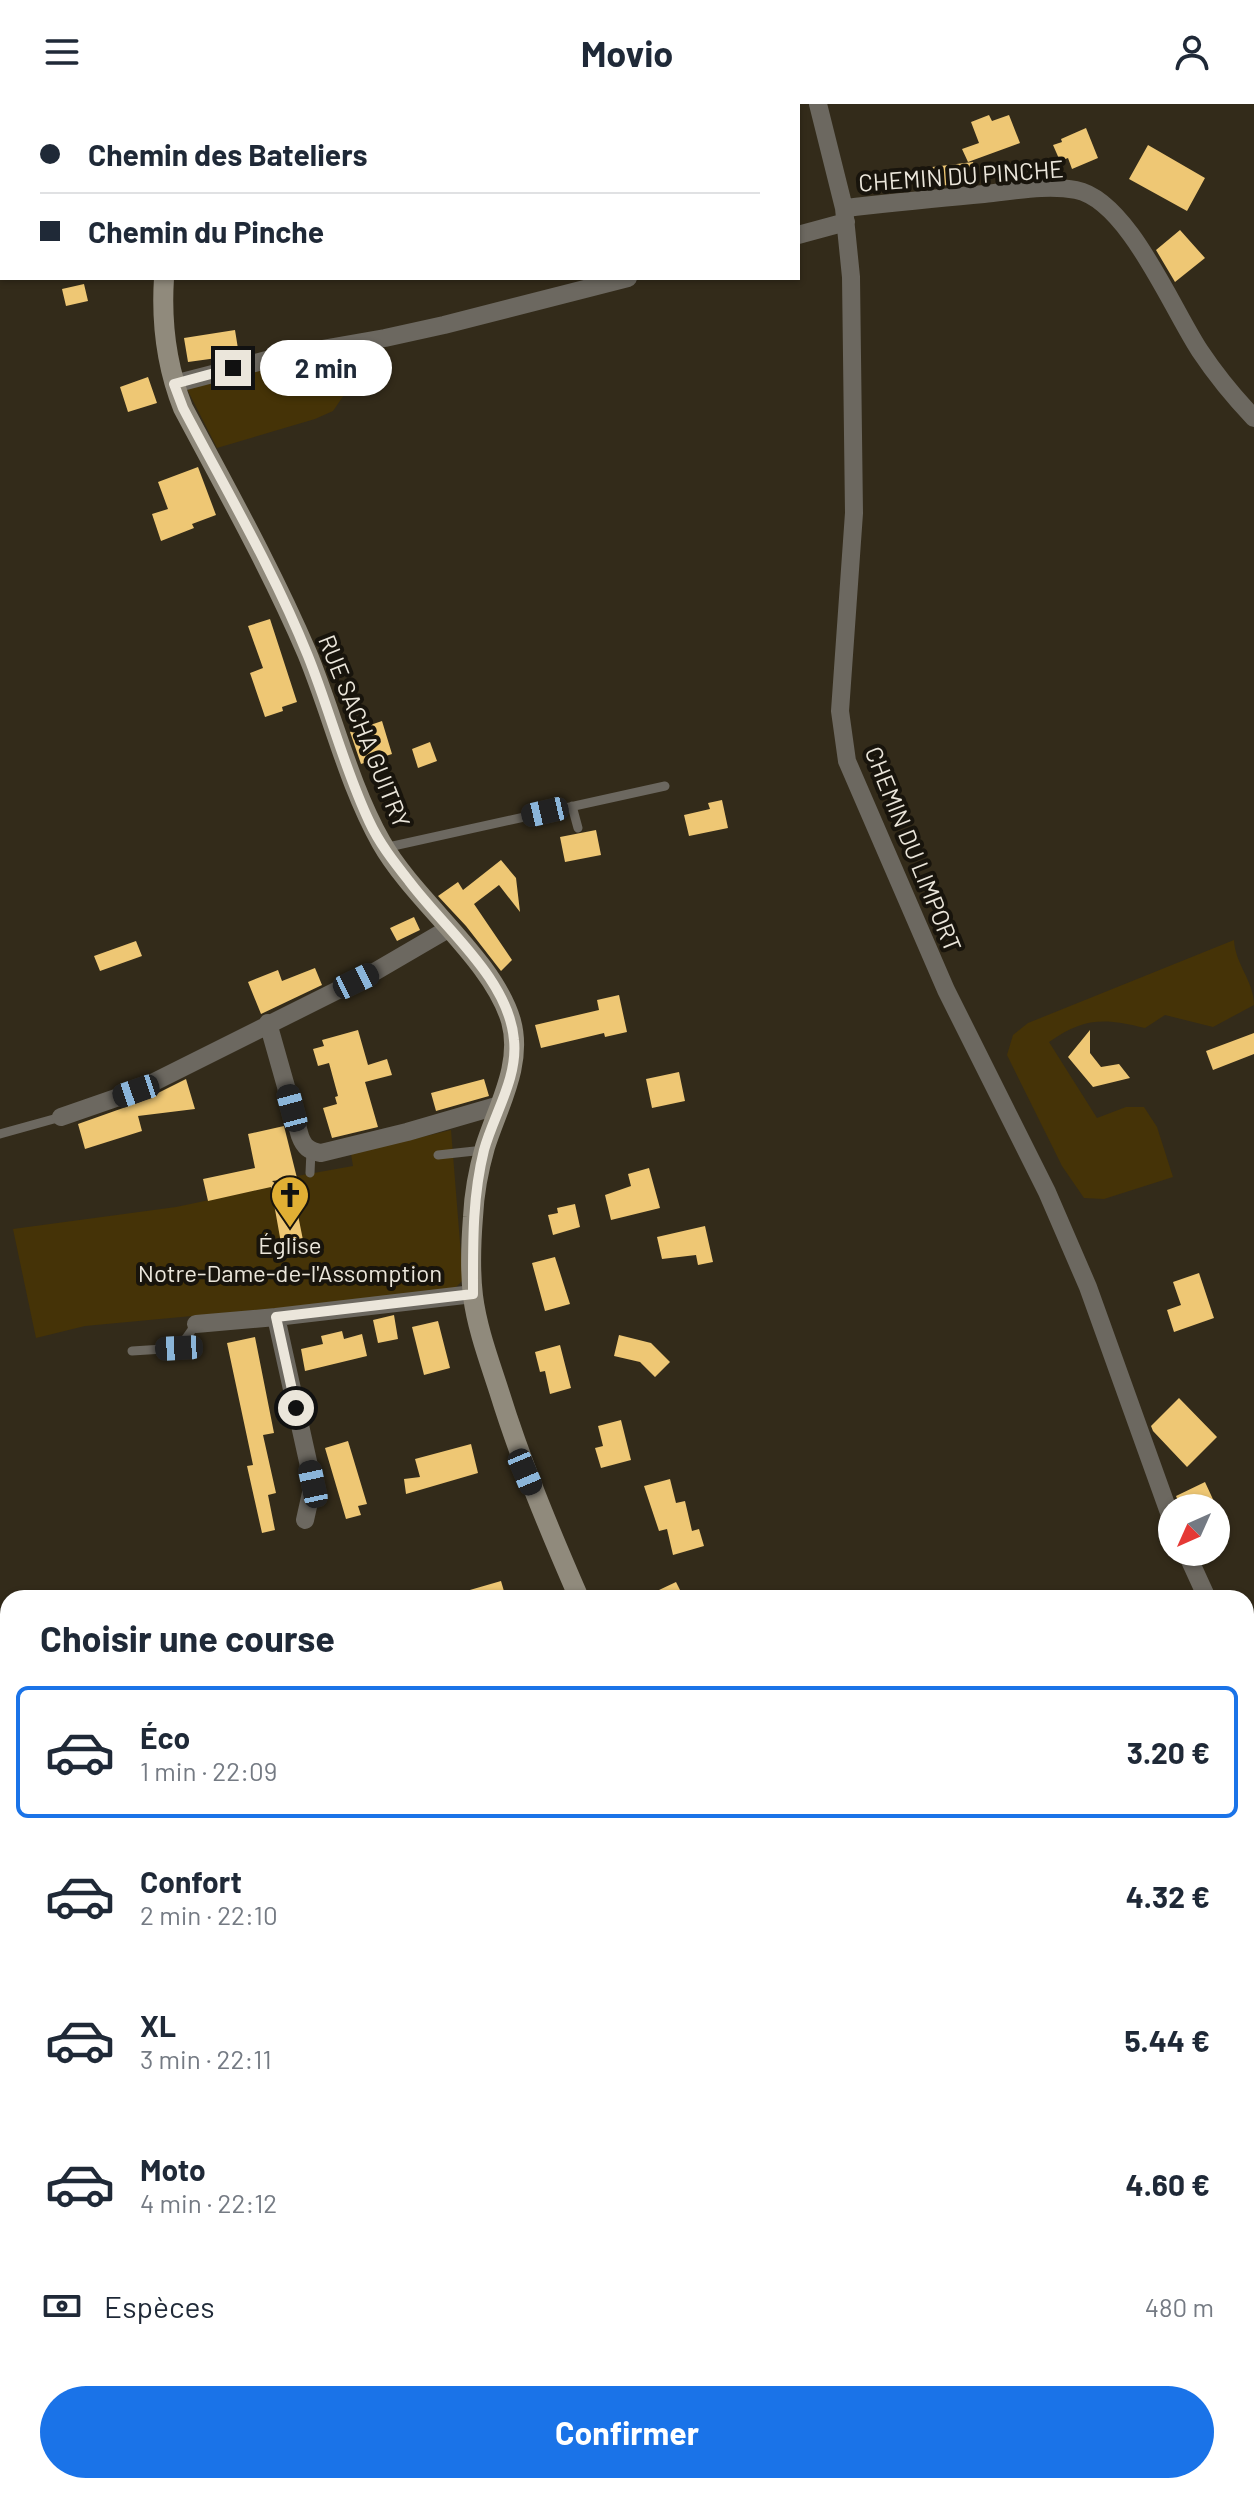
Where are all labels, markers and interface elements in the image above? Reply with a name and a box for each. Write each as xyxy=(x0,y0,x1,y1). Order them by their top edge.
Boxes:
icon: menu xyxy=(40,30,84,74)
icon: person xyxy=(1170,30,1214,74)
text: Movio xyxy=(581,31,673,74)
text: Chemin des Bateliers xyxy=(88,136,368,172)
street label: CHEMIN DU PINCHE xyxy=(857,153,1065,197)
text: Chemin du Pinche xyxy=(88,213,324,249)
callout: 2 min xyxy=(261,340,393,396)
route end xyxy=(215,350,251,386)
text: 2 min xyxy=(295,352,357,383)
street label: RUE SACHA GUITRY xyxy=(313,630,417,832)
street label: CHEMIN DU LIMPORT xyxy=(860,742,968,956)
car xyxy=(519,795,571,829)
car xyxy=(329,960,383,1002)
car xyxy=(109,1072,163,1110)
car xyxy=(274,1082,310,1134)
church icon: Église Notre-Dame-de-l'Assomption xyxy=(269,1174,311,1229)
place label: Église Notre-Dame-de-l'Assomption xyxy=(138,1230,442,1287)
car xyxy=(154,1335,204,1361)
route start xyxy=(278,1390,314,1426)
car xyxy=(505,1445,545,1499)
car xyxy=(296,1458,330,1510)
north arrow xyxy=(1158,1494,1230,1566)
map controls xyxy=(1158,1494,1230,1566)
text: Choisir une course xyxy=(40,1616,335,1659)
icon: car xyxy=(44,1716,116,1788)
text: Éco xyxy=(140,1719,190,1755)
text: 3.20 € xyxy=(1127,1734,1210,1770)
text: 1 min · 22:09 xyxy=(140,1755,277,1786)
icon: car xyxy=(44,1860,116,1932)
text: Confort xyxy=(140,1863,242,1899)
text: 4.32 € xyxy=(1126,1878,1210,1914)
text: 2 min · 22:10 xyxy=(140,1899,278,1930)
icon: car xyxy=(44,2004,116,2076)
text: XL xyxy=(140,2007,176,2043)
text: 5.44 € xyxy=(1124,2022,1210,2058)
text: 3 min · 22:11 xyxy=(140,2043,272,2074)
icon: car xyxy=(44,2148,116,2220)
text: Moto xyxy=(140,2151,206,2187)
text: 4.60 € xyxy=(1126,2166,1210,2202)
text: 4 min · 22:12 xyxy=(140,2187,277,2218)
icon: cash xyxy=(40,2284,84,2328)
text: Espèces xyxy=(104,2288,215,2324)
text: 480 m xyxy=(1145,2291,1214,2322)
button: Confirmer xyxy=(40,2386,1214,2478)

